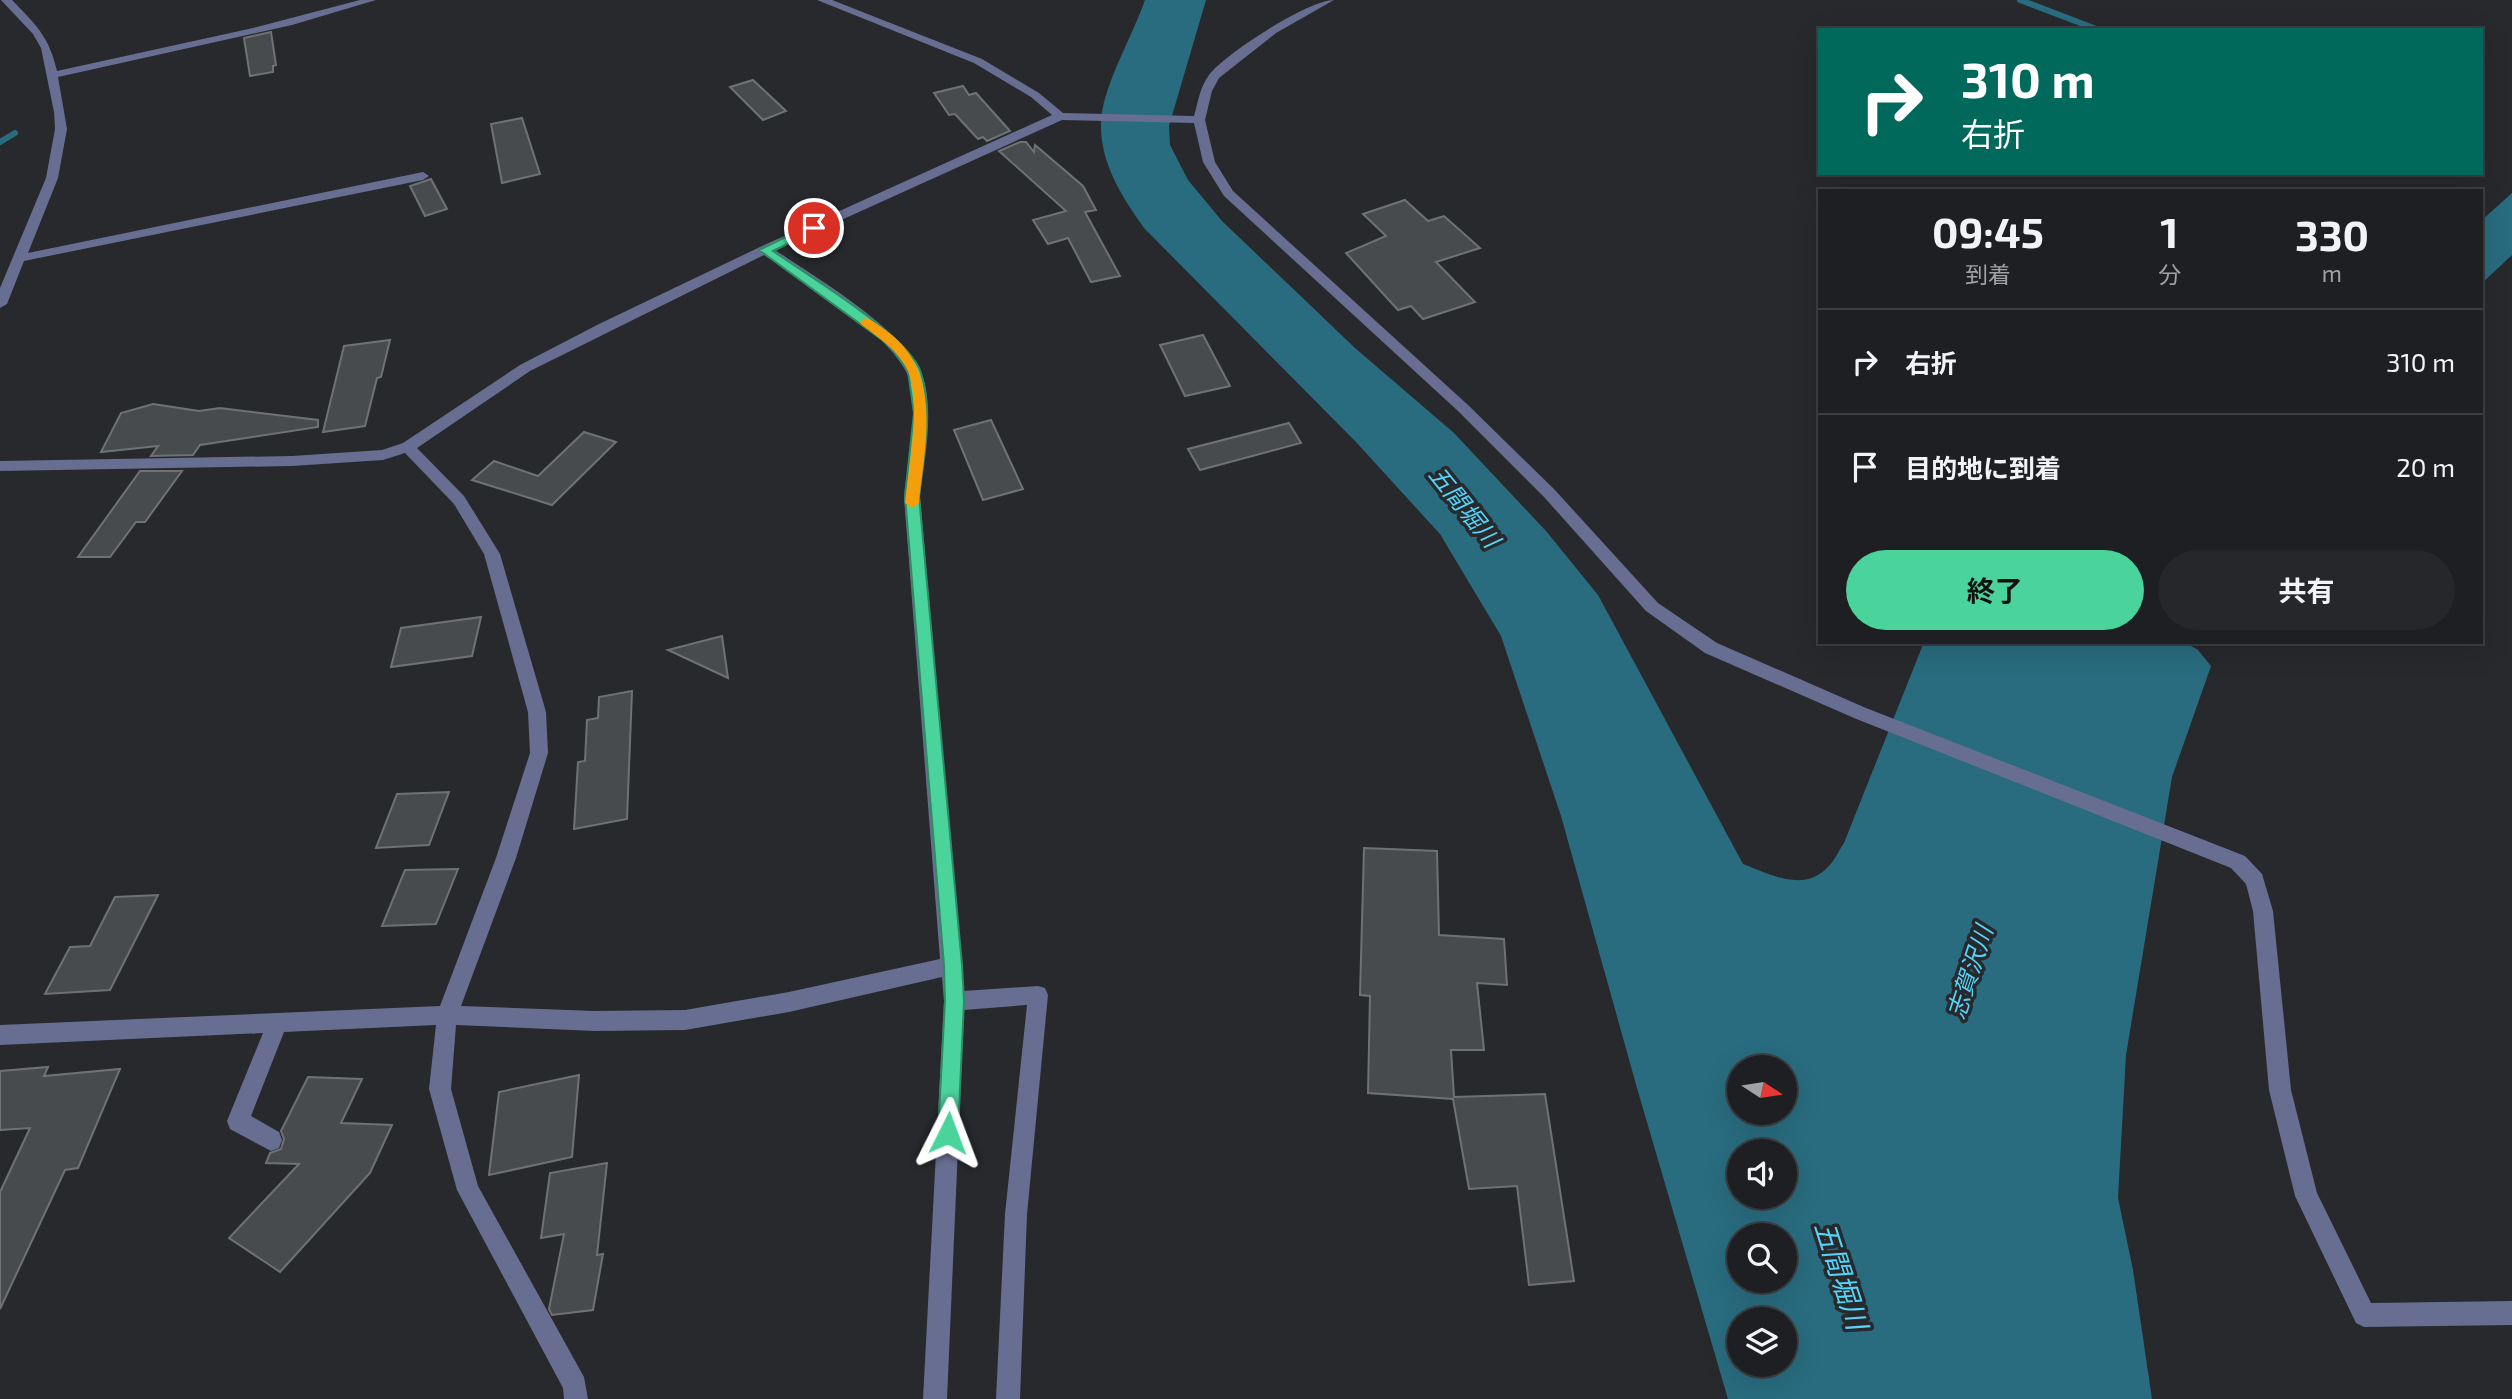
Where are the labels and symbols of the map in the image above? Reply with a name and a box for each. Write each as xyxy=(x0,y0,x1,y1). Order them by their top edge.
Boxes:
pin xyxy=(784,198,844,258)
water label: 五間堀川 xyxy=(1424,460,1508,555)
water label: 志賀沢川 xyxy=(1940,919,1999,1022)
north arrow xyxy=(1727,1055,1797,1125)
position arrow xyxy=(911,1096,985,1170)
water label: 五間堀川 xyxy=(1809,1216,1876,1336)

